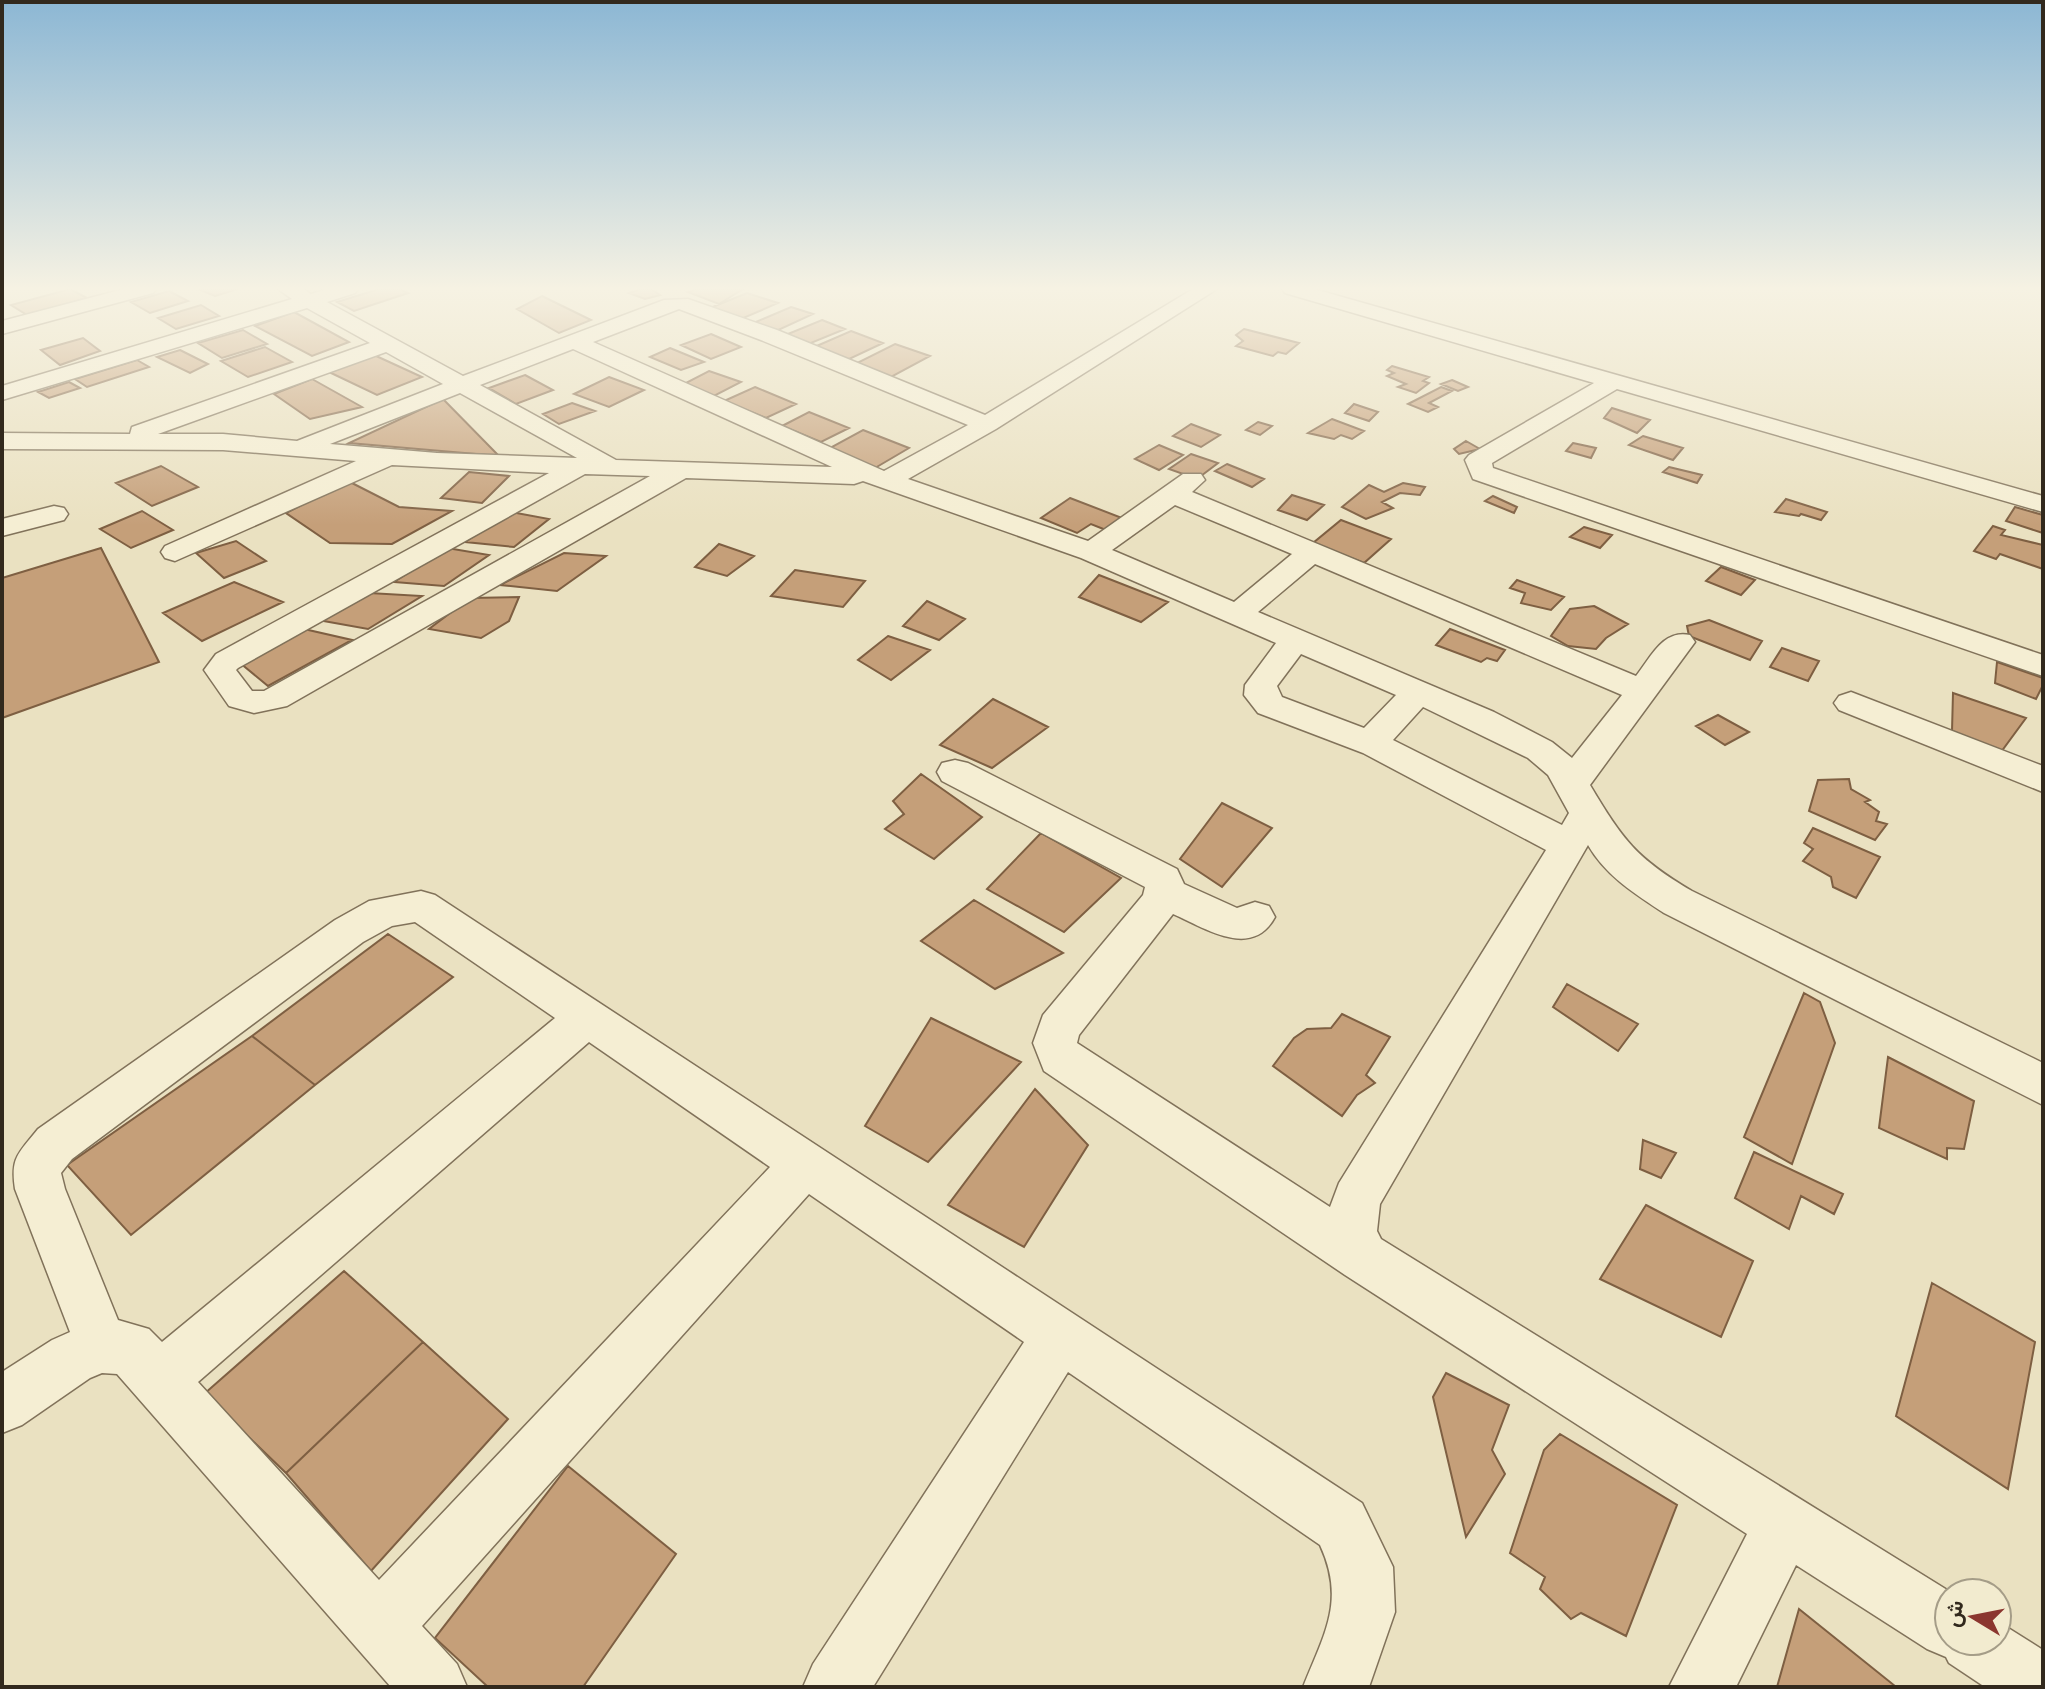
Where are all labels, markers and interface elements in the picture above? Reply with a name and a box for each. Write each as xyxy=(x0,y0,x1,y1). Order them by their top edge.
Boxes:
north arrow xyxy=(1933,1577,2013,1657)
text: ش xyxy=(1936,1598,1969,1629)

